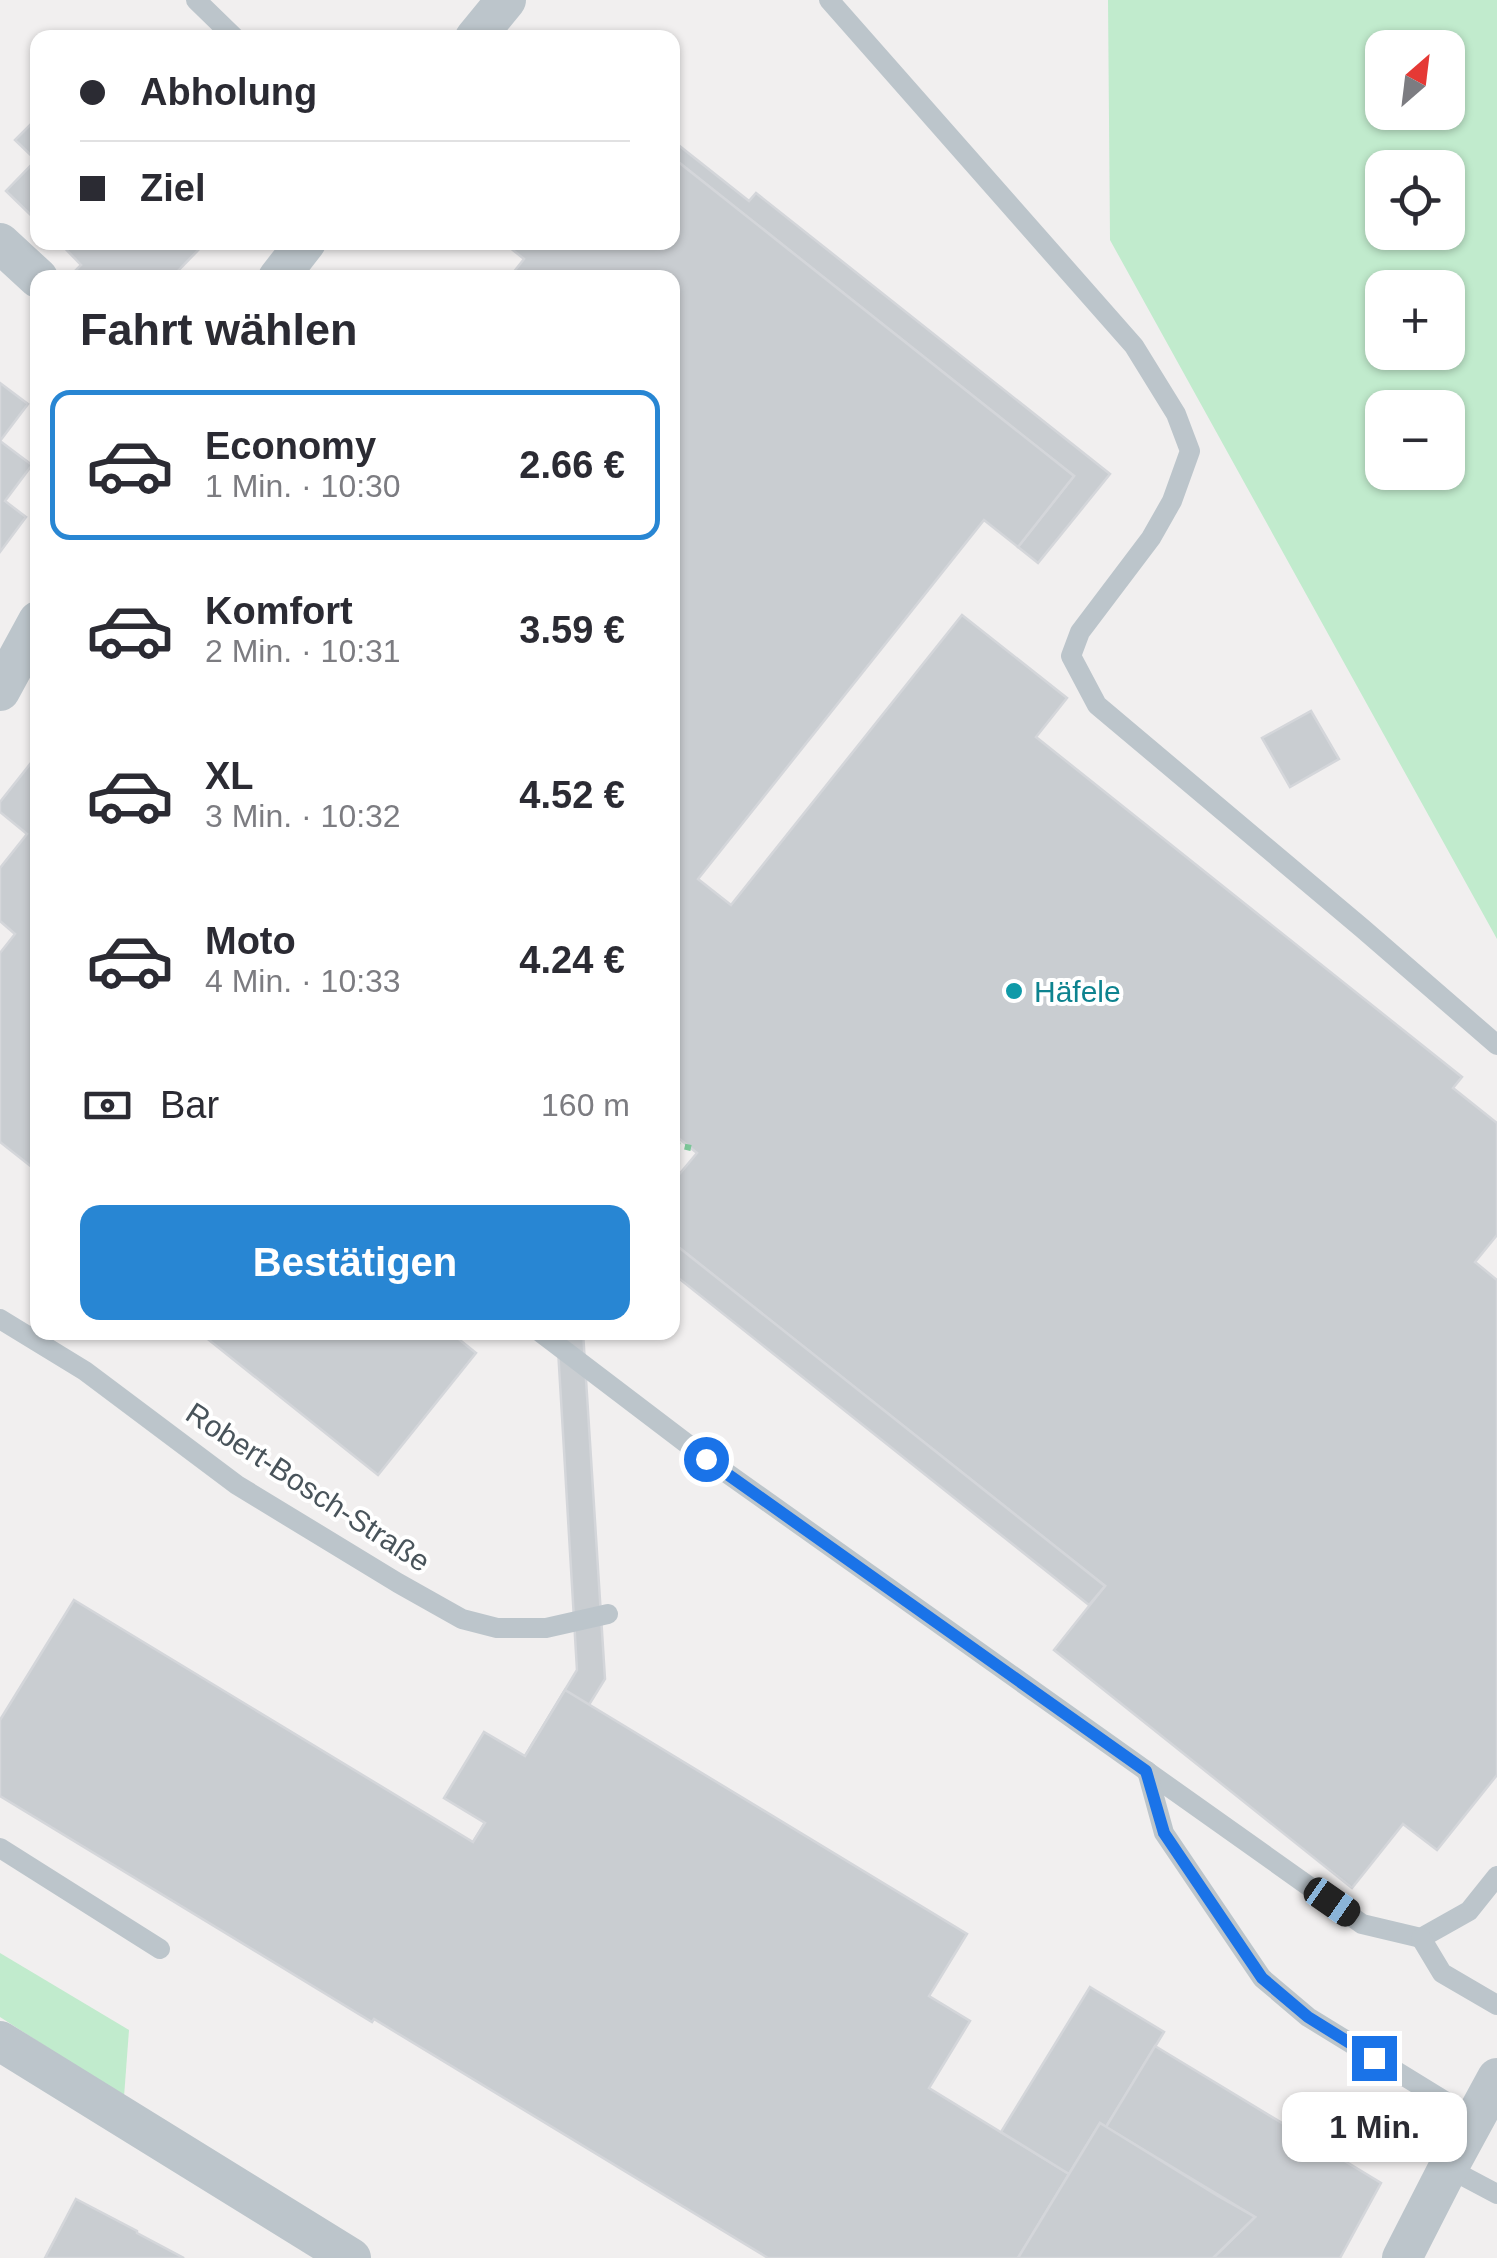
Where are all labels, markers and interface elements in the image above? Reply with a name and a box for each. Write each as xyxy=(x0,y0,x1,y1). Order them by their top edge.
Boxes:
north arrow xyxy=(1365,30,1465,130)
map controls xyxy=(1365,30,1465,490)
text: Abholung xyxy=(140,71,317,113)
button: locate xyxy=(1365,150,1465,250)
text: Ziel xyxy=(140,167,205,209)
button: + xyxy=(1365,270,1465,370)
text: Fahrt wählen xyxy=(80,304,358,355)
button: − xyxy=(1365,390,1465,490)
icon: car xyxy=(85,420,175,510)
text: Economy xyxy=(205,425,376,467)
text: 2.66 € xyxy=(519,444,625,486)
text: 1 Min. · 10:30 xyxy=(205,468,401,504)
icon: car xyxy=(85,585,175,675)
text: Komfort xyxy=(205,590,353,632)
text: 3.59 € xyxy=(519,609,625,651)
text: 2 Min. · 10:31 xyxy=(205,633,401,669)
icon: car xyxy=(85,750,175,840)
text: XL xyxy=(205,755,254,797)
text: 4.52 € xyxy=(519,774,625,816)
text: 3 Min. · 10:32 xyxy=(205,798,401,834)
icon: car xyxy=(85,915,175,1005)
text: Moto xyxy=(205,920,296,962)
text: 4.24 € xyxy=(519,939,625,981)
text: 4 Min. · 10:33 xyxy=(205,963,401,999)
place label: Häfele xyxy=(1034,975,1121,1008)
marker: Häfele xyxy=(1003,980,1025,1002)
icon: cash xyxy=(80,1078,135,1133)
text: Bar xyxy=(160,1084,219,1126)
text: 160 m xyxy=(541,1087,630,1123)
button: Bestätigen xyxy=(80,1205,630,1320)
street label: Robert-Bosch-Straße xyxy=(180,1396,436,1578)
route start xyxy=(684,1437,729,1482)
car xyxy=(1299,1873,1365,1931)
route end xyxy=(1352,2036,1397,2081)
callout: 1 Min. xyxy=(1282,2093,1466,2163)
text: 1 Min. xyxy=(1329,2109,1420,2145)

